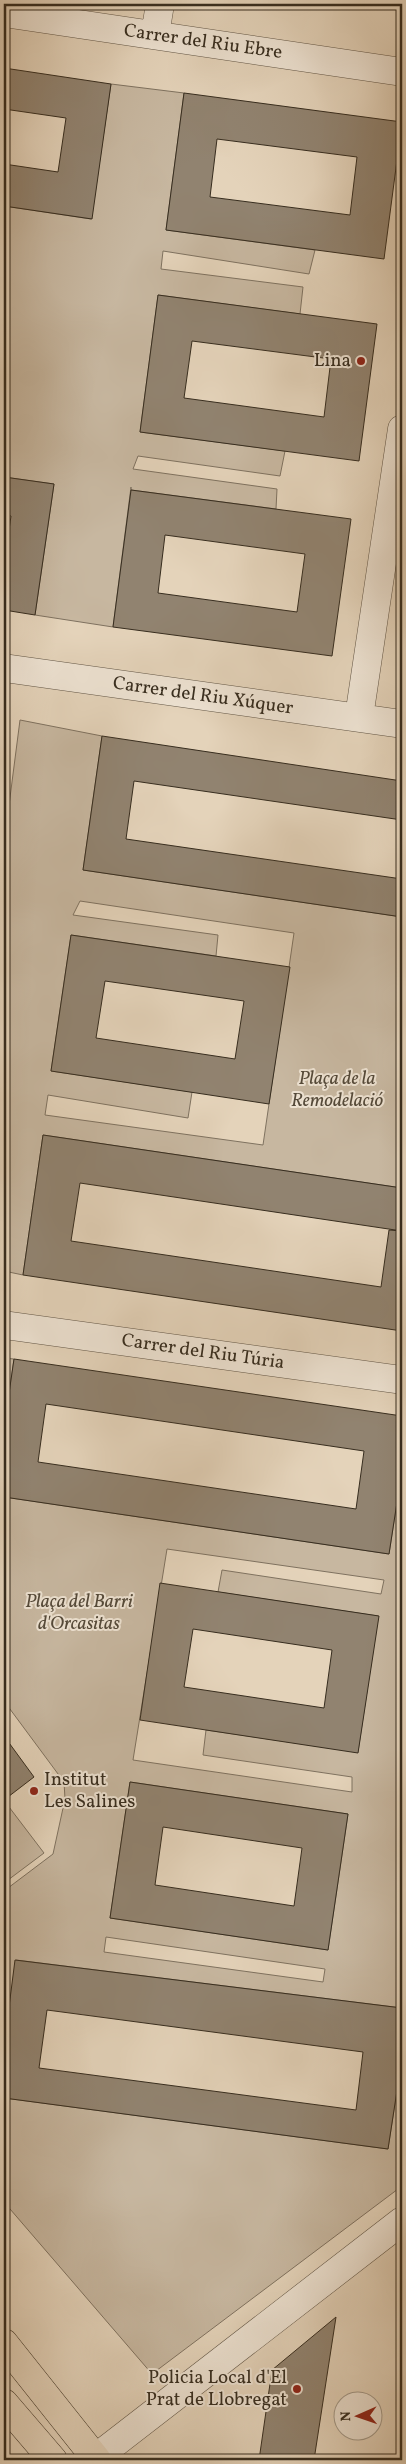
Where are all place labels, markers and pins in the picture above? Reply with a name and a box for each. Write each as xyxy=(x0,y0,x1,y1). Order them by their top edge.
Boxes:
place label: Lina xyxy=(314,348,351,374)
marker: Lina xyxy=(355,355,367,367)
place label: Institut Les Salines xyxy=(44,1767,135,1815)
marker: Institut Les Salines xyxy=(28,1785,40,1797)
place label: Policia Local d'El Prat de Llobregat xyxy=(146,2365,287,2413)
marker: Policia Local d'El Prat de Llobregat xyxy=(291,2383,303,2395)

